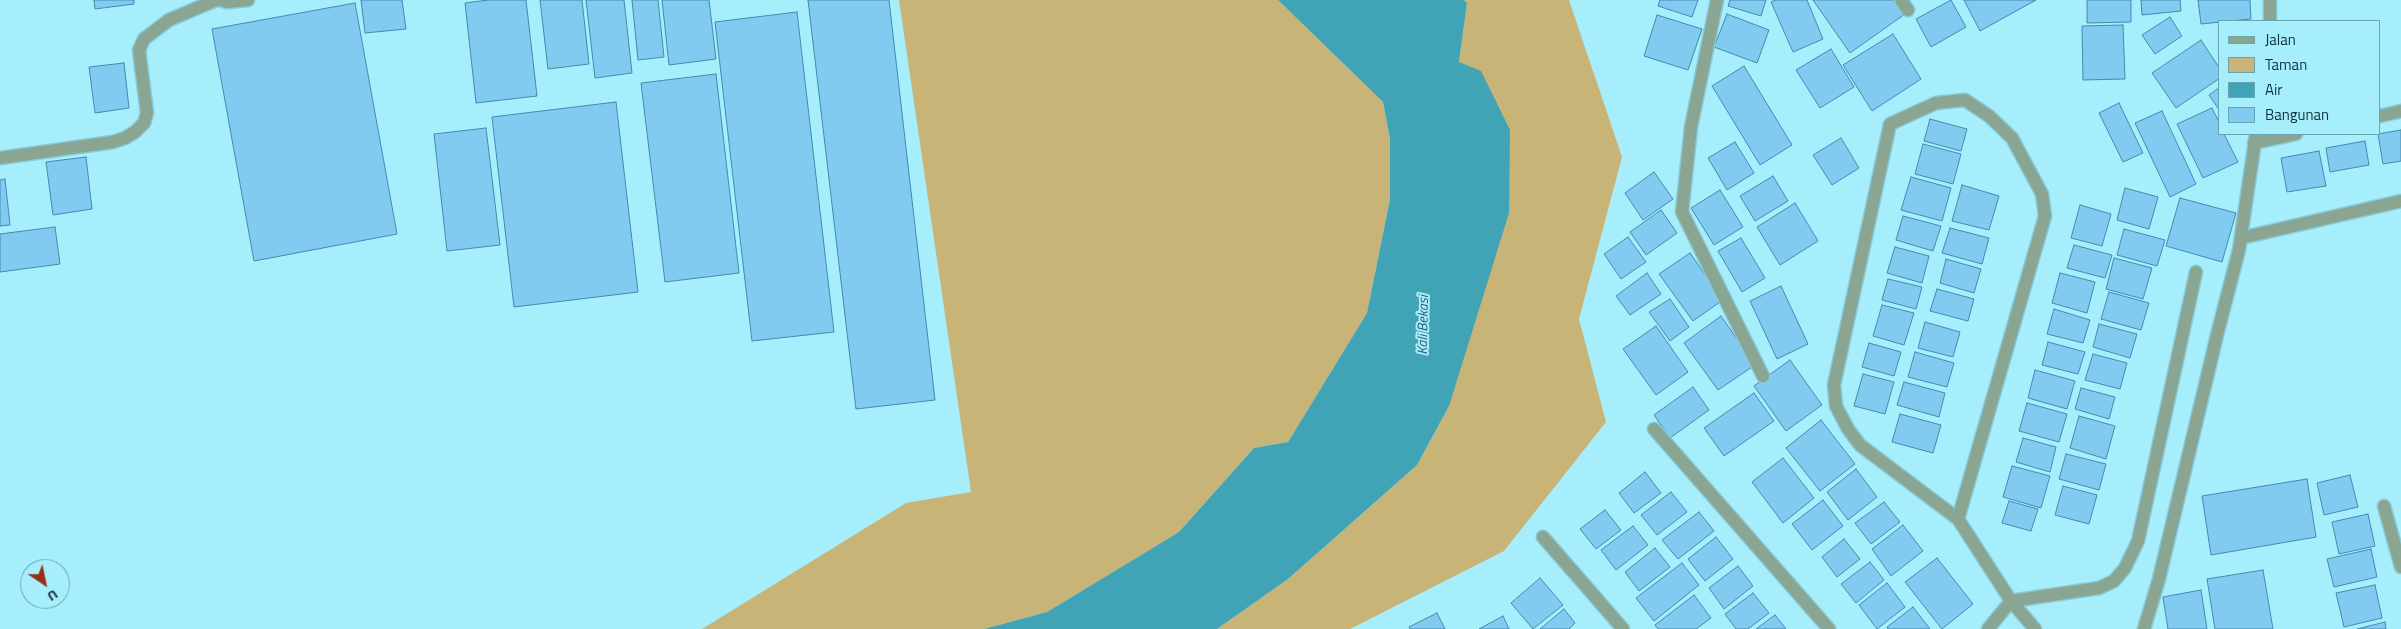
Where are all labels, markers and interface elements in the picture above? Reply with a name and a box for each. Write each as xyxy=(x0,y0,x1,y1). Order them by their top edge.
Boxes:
legend xyxy=(2218,20,2381,135)
text: Jalan xyxy=(2265,28,2296,51)
text: Taman xyxy=(2265,53,2307,76)
text: Air xyxy=(2265,78,2282,101)
text: Bangunan xyxy=(2265,103,2329,126)
water label: Kali Bekasi xyxy=(1415,295,1433,355)
north arrow xyxy=(20,559,70,609)
text: U xyxy=(43,585,63,607)

